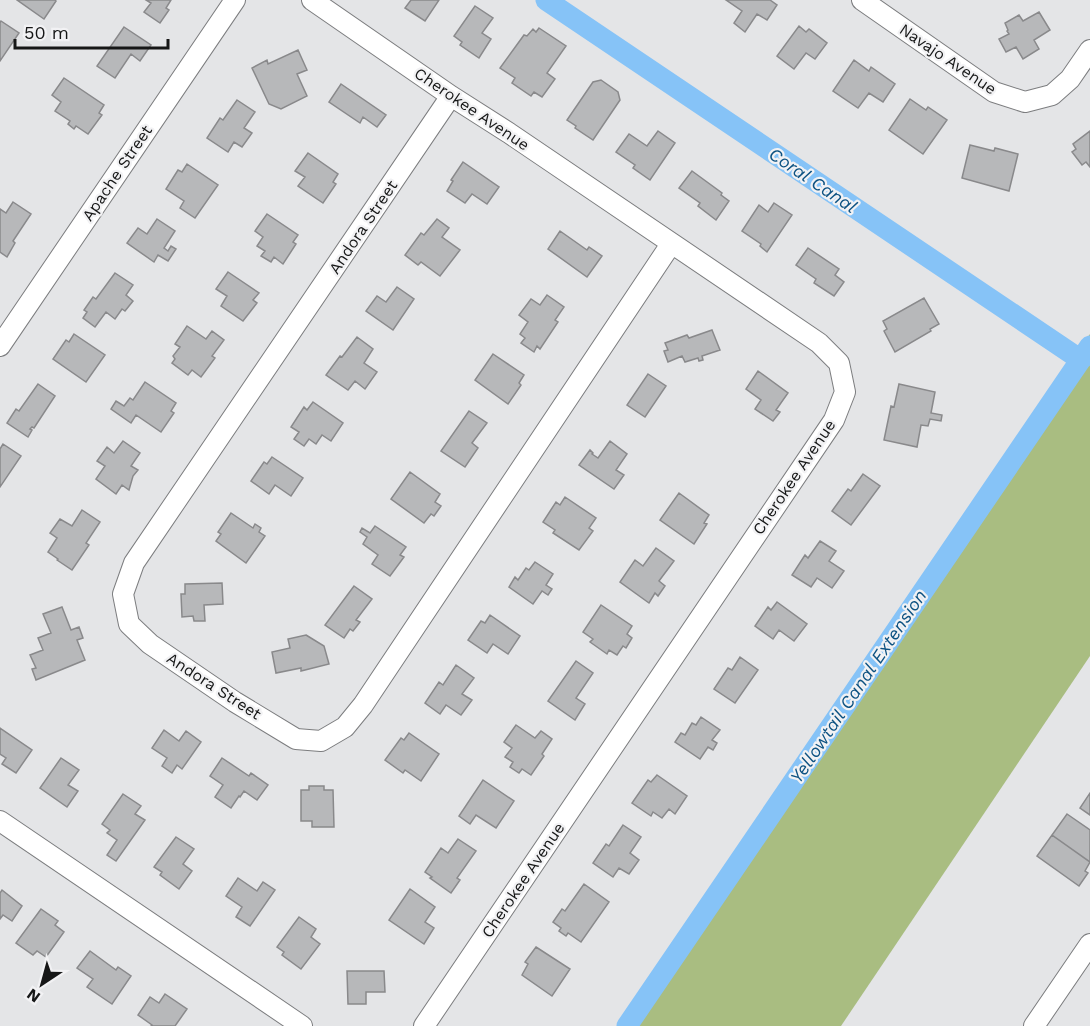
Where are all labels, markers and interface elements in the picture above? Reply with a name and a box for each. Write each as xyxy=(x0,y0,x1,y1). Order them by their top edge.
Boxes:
scale bar xyxy=(15,12,168,50)
street label: Navajo Avenue xyxy=(896,20,1000,98)
text: 50 m xyxy=(24,22,69,43)
street label: Cherokee Avenue xyxy=(411,63,533,155)
street label: Apache Street xyxy=(78,121,156,224)
water label: Coral Canal xyxy=(765,143,861,217)
street label: Andora Street xyxy=(325,176,401,277)
street label: Cherokee Avenue xyxy=(748,416,840,538)
water label: Yellowtail Canal Extension xyxy=(785,585,931,787)
street label: Andora Street xyxy=(163,648,265,724)
street label: Cherokee Avenue xyxy=(477,819,569,941)
north arrow xyxy=(12,954,72,1014)
text: N xyxy=(23,985,44,1007)

